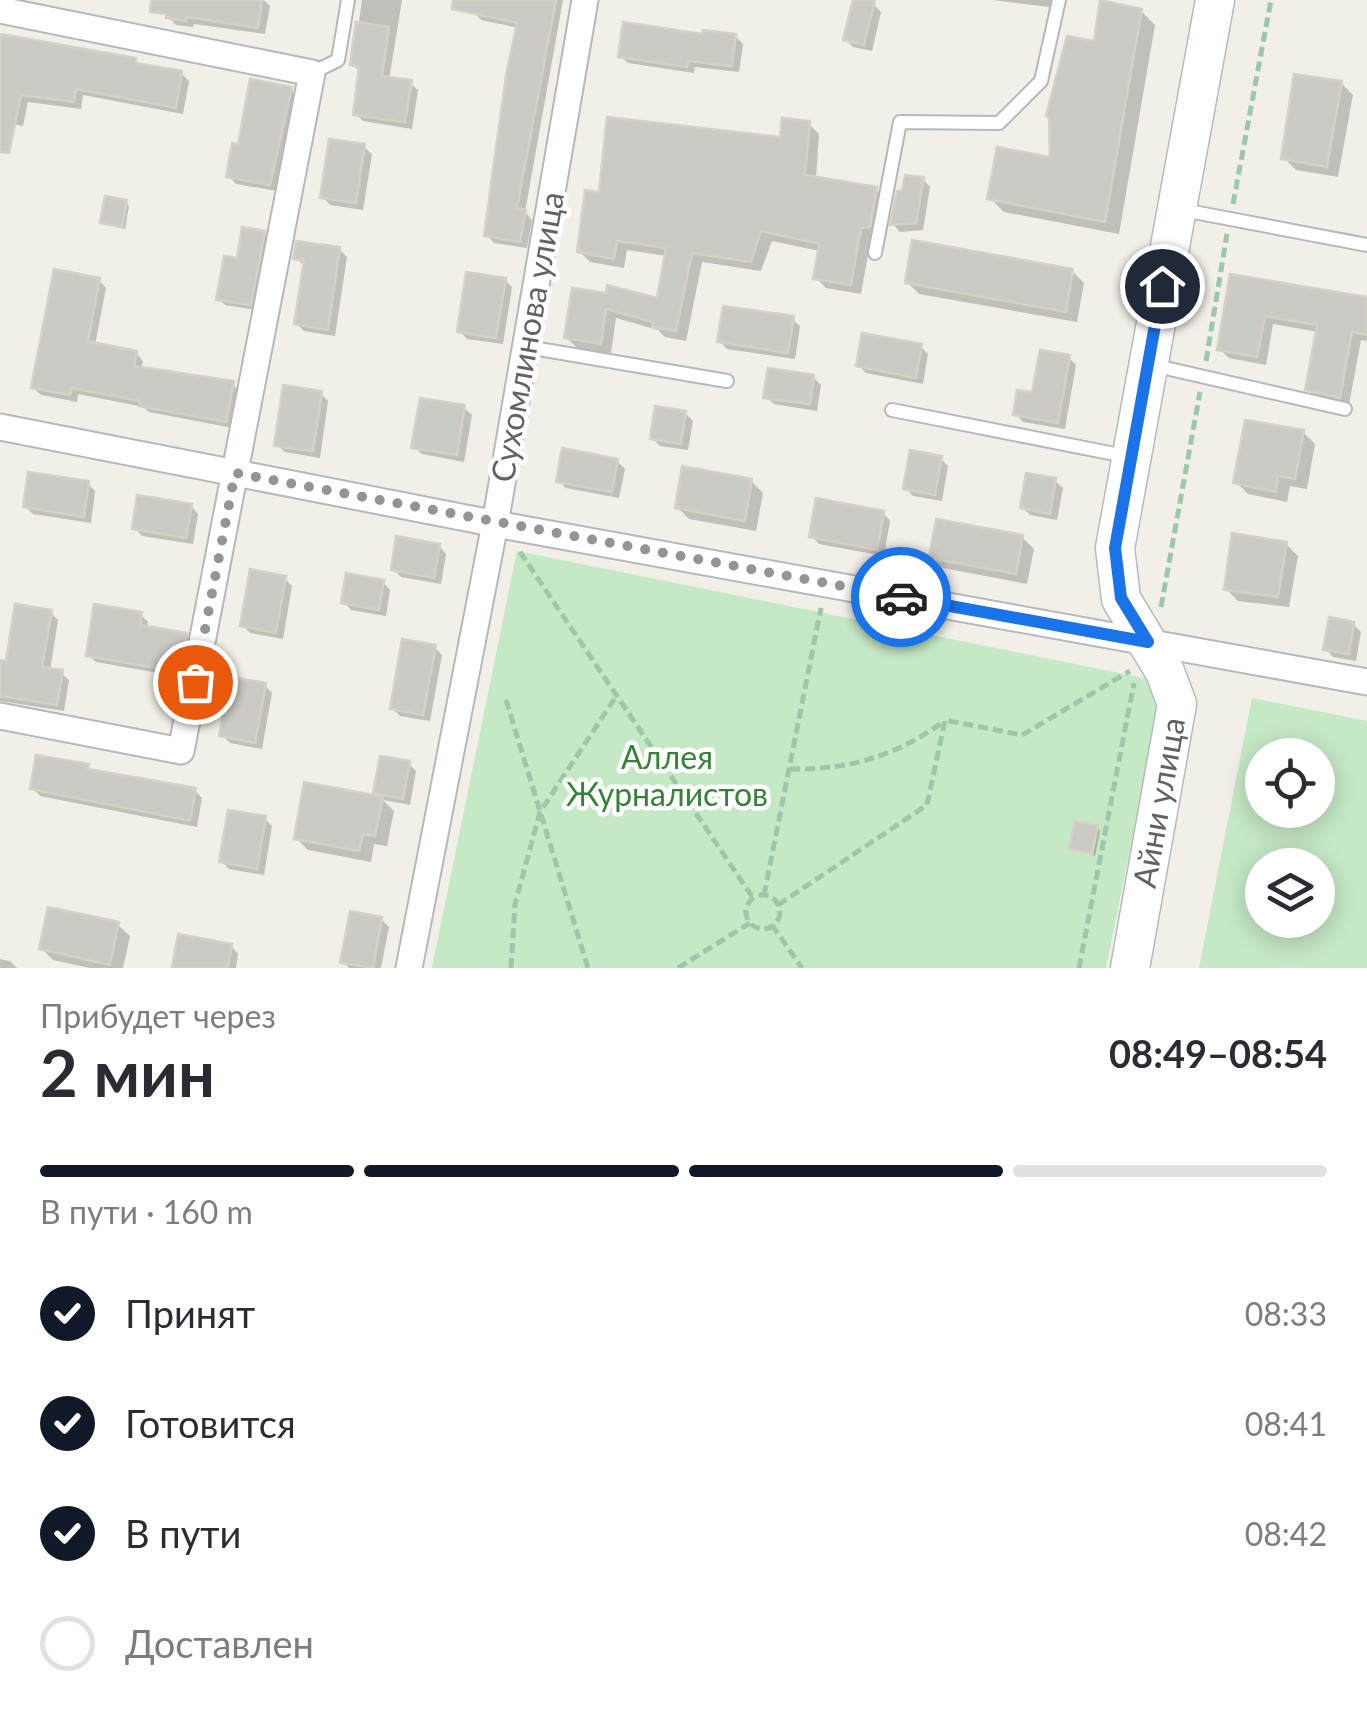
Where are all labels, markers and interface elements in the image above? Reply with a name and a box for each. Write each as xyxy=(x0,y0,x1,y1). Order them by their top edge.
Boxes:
street label: Сухомлинова улица xyxy=(482,189,571,485)
pin xyxy=(1120,244,1205,329)
icon: home xyxy=(1135,259,1190,314)
courier xyxy=(851,547,951,647)
icon: car xyxy=(874,570,929,625)
pin xyxy=(153,640,238,725)
icon: bag xyxy=(168,655,223,710)
street label: Айни улица xyxy=(1124,714,1192,890)
park label: Аллея Журналистов xyxy=(566,737,768,813)
map controls xyxy=(1245,738,1335,938)
button: locate xyxy=(1245,738,1335,828)
button: layers xyxy=(1245,848,1335,938)
text: Прибудет через xyxy=(40,996,276,1035)
text: 08:49–08:54 xyxy=(1109,1030,1327,1076)
text: 2 мин xyxy=(40,1033,215,1111)
text: В пути · 160 m xyxy=(40,1192,253,1231)
icon: check xyxy=(40,1286,95,1341)
text: Принят xyxy=(125,1290,255,1336)
text: 08:33 xyxy=(1245,1294,1327,1333)
icon: check xyxy=(40,1396,95,1451)
text: Готовится xyxy=(125,1400,296,1446)
text: 08:41 xyxy=(1245,1404,1327,1443)
icon: check xyxy=(40,1506,95,1561)
text: В пути xyxy=(125,1510,241,1556)
text: 08:42 xyxy=(1245,1514,1327,1553)
text: Доставлен xyxy=(125,1620,314,1666)

